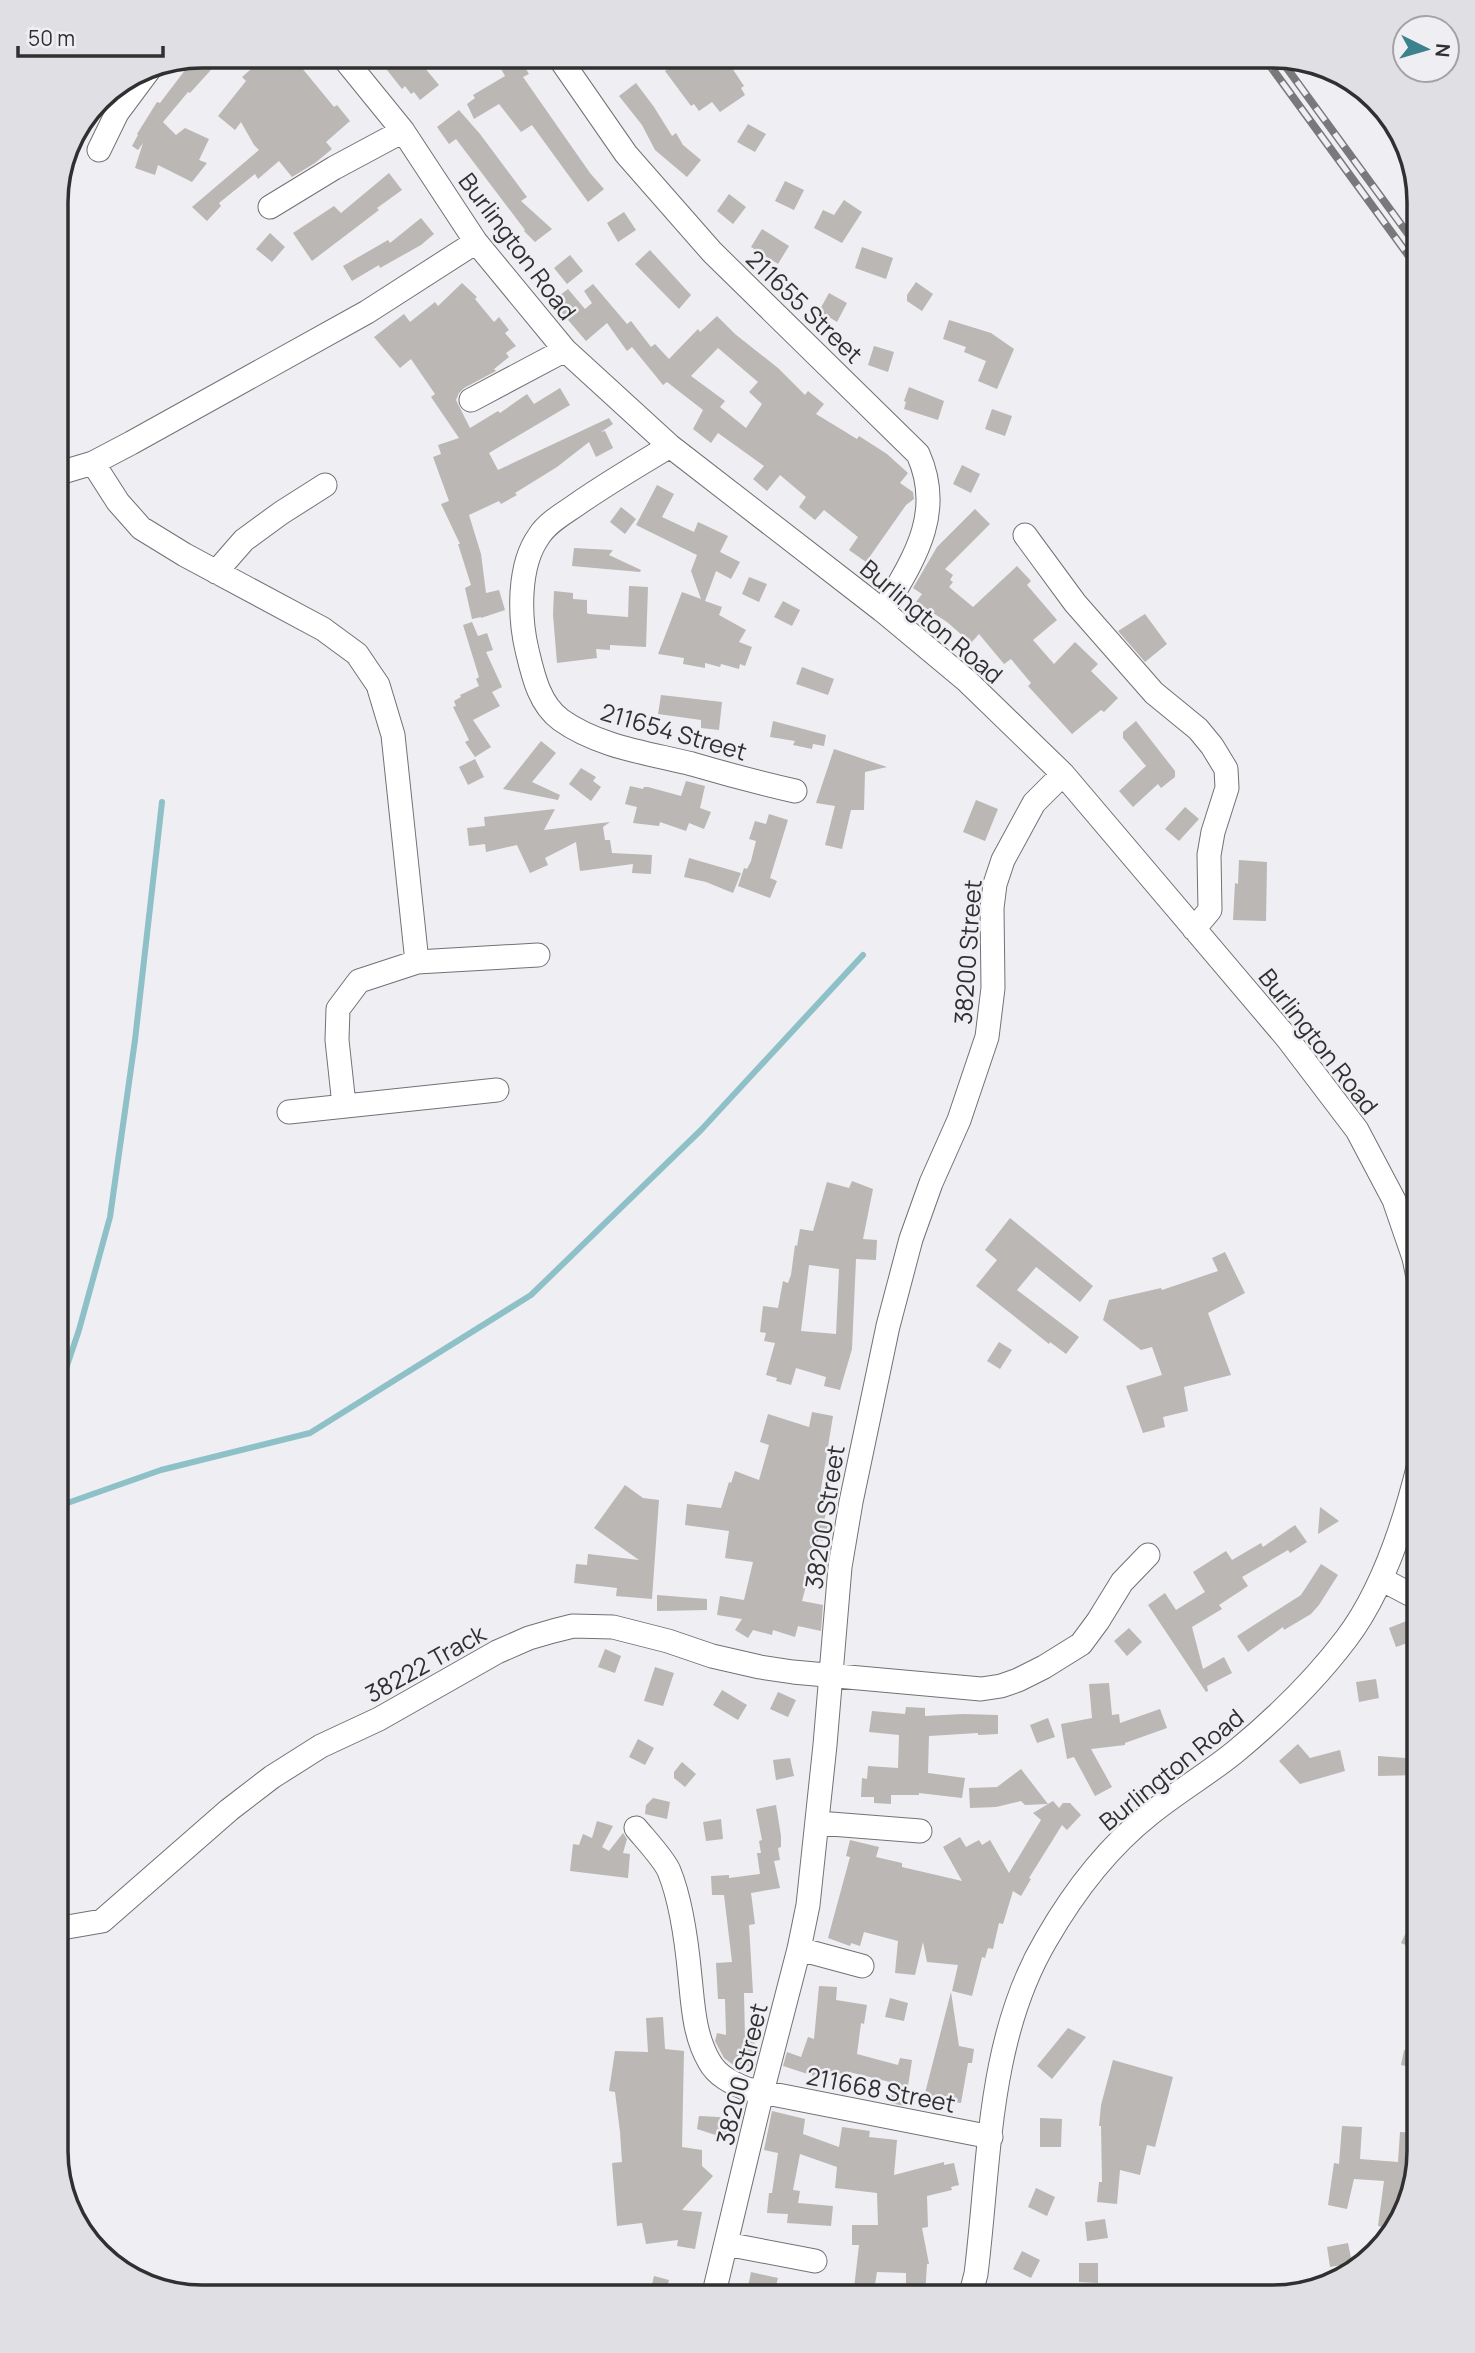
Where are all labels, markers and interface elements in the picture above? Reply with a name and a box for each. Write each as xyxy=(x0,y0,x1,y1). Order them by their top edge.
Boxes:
scale bar xyxy=(18,14,163,58)
north arrow xyxy=(1391,14,1461,84)
text: 50 m xyxy=(28,24,75,52)
text: N xyxy=(1429,43,1456,58)
street label: Burlington Road xyxy=(452,166,584,326)
street label: 211655 Street xyxy=(739,242,871,370)
street label: Burlington Road xyxy=(854,552,1010,690)
street label: 211654 Street xyxy=(597,694,751,768)
street label: 38200 Street xyxy=(945,878,989,1026)
street label: Burlington Road xyxy=(1252,961,1386,1121)
street label: 38200 Street xyxy=(796,1443,852,1591)
street label: 38222 Track xyxy=(359,1616,492,1710)
street label: Burlington Road xyxy=(1092,1701,1250,1837)
street label: 38200 Street xyxy=(707,1999,775,2149)
street label: 211668 Street xyxy=(804,2058,958,2120)

